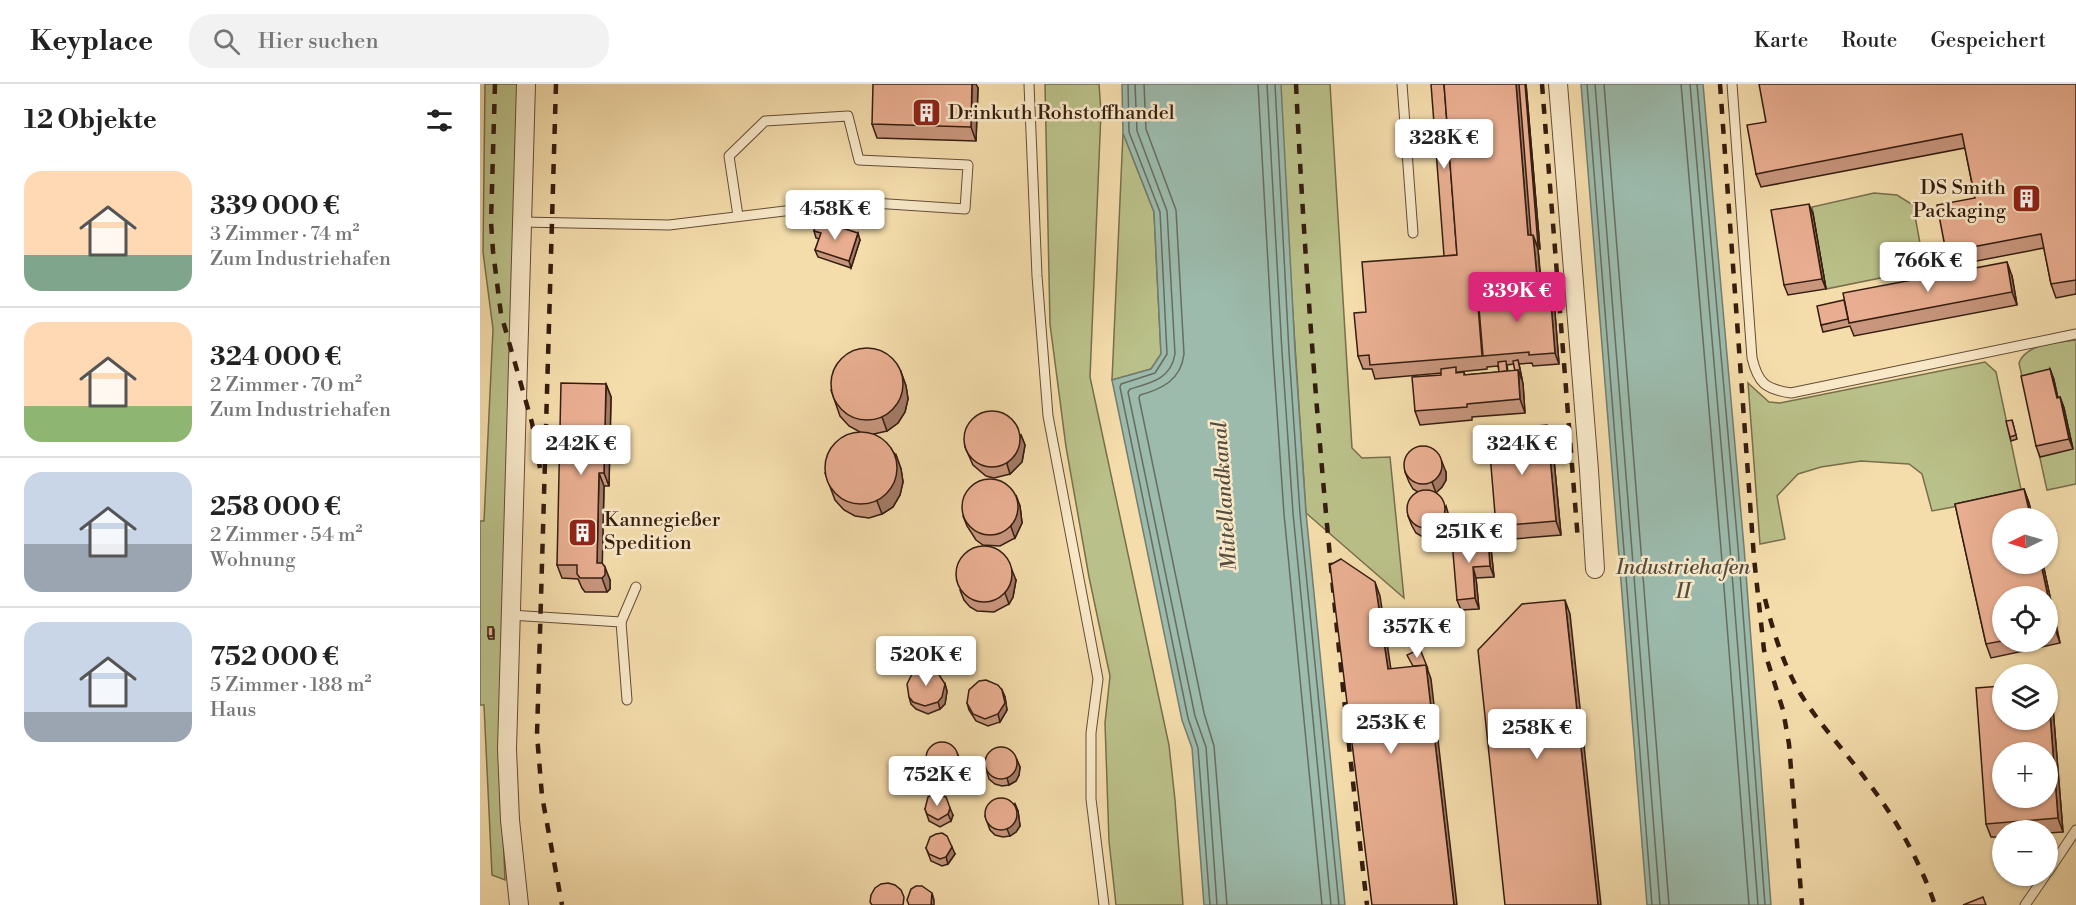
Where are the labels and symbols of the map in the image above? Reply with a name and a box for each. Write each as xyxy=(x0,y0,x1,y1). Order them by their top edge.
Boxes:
building icon: Drinkuth Rohstoffhandel xyxy=(911,97,943,129)
place label: Drinkuth Rohstoffhandel xyxy=(948,101,1175,126)
pin: 328K € xyxy=(1395,119,1493,170)
place label: DS Smith Packaging xyxy=(1913,176,2007,224)
building icon: DS Smith Packaging xyxy=(2011,183,2043,215)
pin: 458K € xyxy=(786,190,884,241)
pin: 766K € xyxy=(1879,242,1977,293)
pin: 339K € xyxy=(1468,272,1566,323)
water label: Mittellandkanal xyxy=(1207,420,1243,572)
pin: 242K € xyxy=(532,425,630,476)
pin: 324K € xyxy=(1473,425,1571,476)
place label: Kannegießer Spedition xyxy=(604,508,721,556)
north arrow xyxy=(1992,508,2058,574)
pin: 251K € xyxy=(1420,513,1518,564)
building icon: Kannegießer Spedition xyxy=(567,516,599,548)
water label: Industriehafen II xyxy=(1615,555,1750,605)
pin: 357K € xyxy=(1368,608,1466,659)
pin: 520K € xyxy=(877,636,975,687)
pin: 253K € xyxy=(1342,704,1440,755)
pin: 258K € xyxy=(1488,709,1586,760)
pin: 752K € xyxy=(888,756,986,807)

